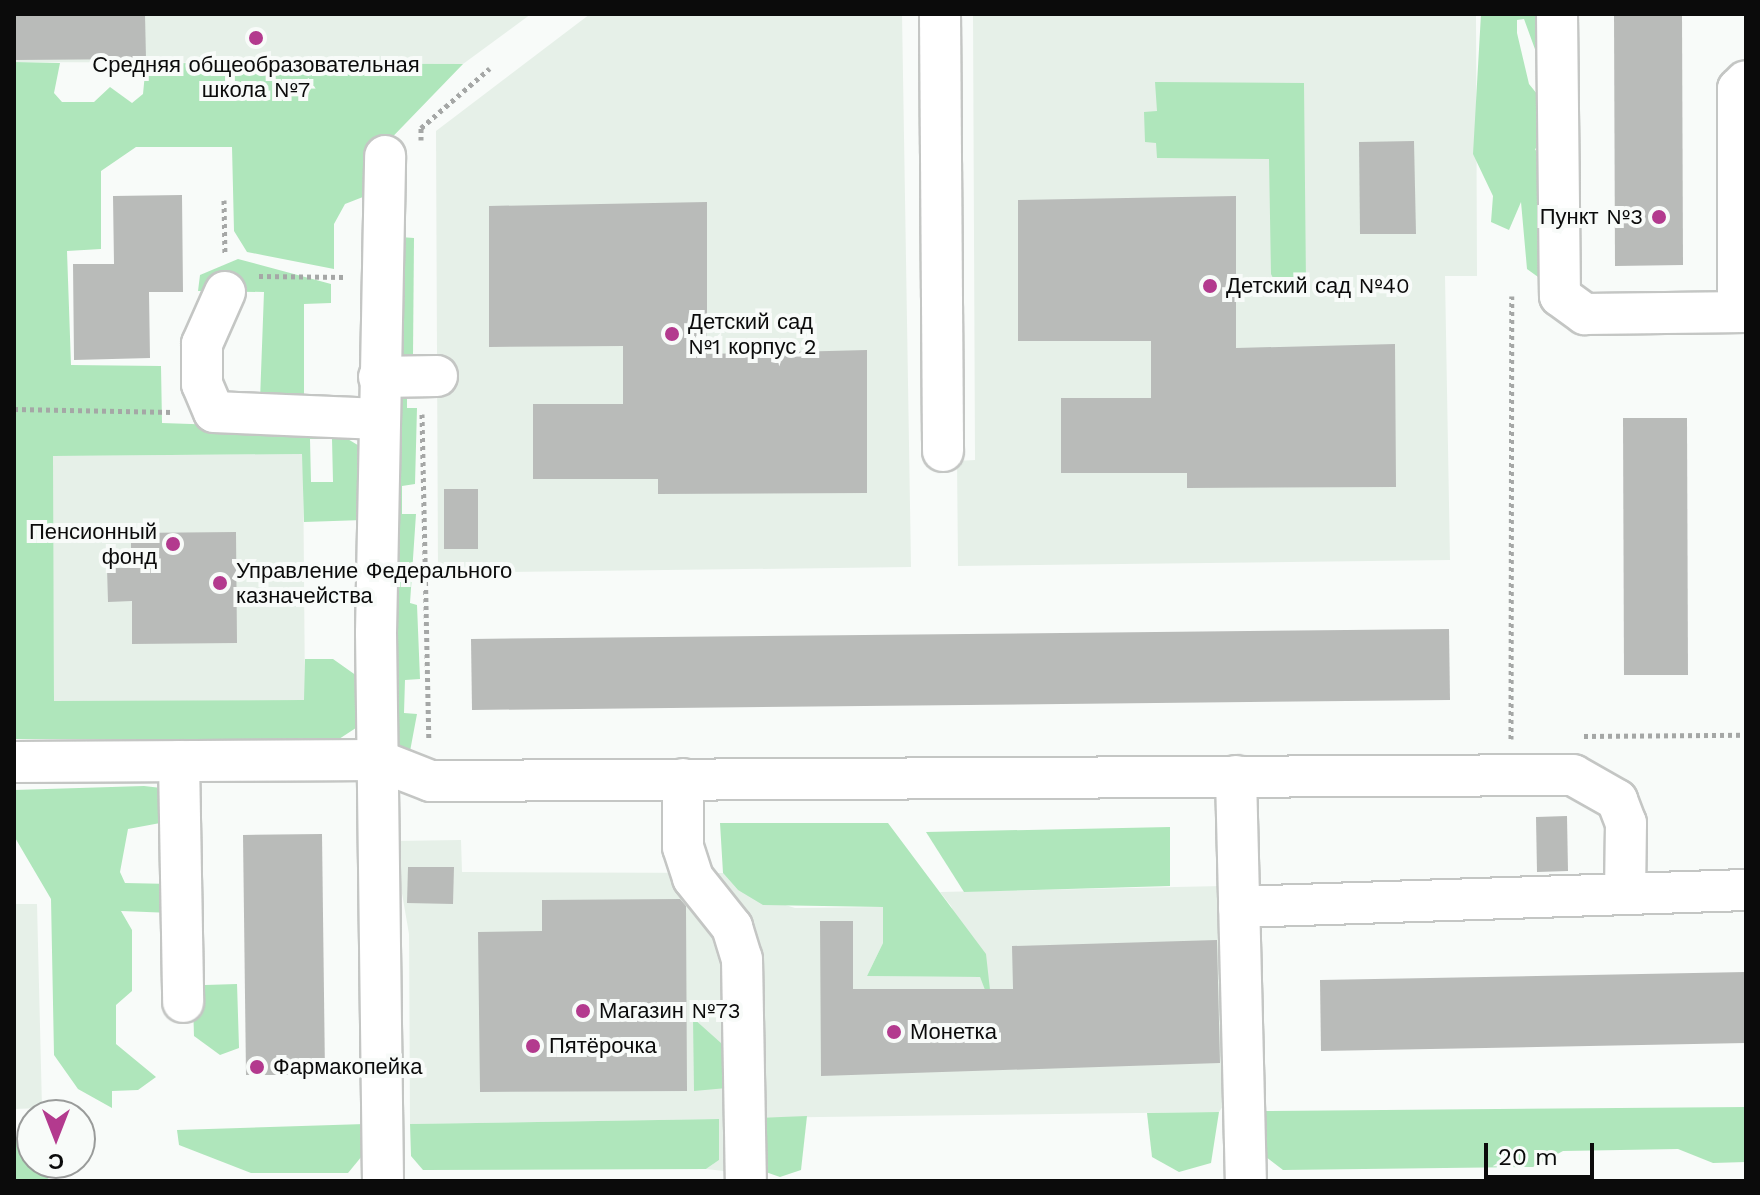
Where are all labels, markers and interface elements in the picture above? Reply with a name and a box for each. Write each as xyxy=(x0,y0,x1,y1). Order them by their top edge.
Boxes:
marker: Средняя общеобразовательная школа №7 xyxy=(247,29,265,47)
place label: Средняя общеобразовательная школа №7 xyxy=(92,51,420,102)
place label: Пункт №3 xyxy=(1540,204,1643,230)
marker: Пункт №3 xyxy=(1650,208,1668,226)
place label: Детский сад №40 xyxy=(1226,273,1410,299)
marker: Детский сад №40 xyxy=(1201,277,1219,295)
place label: Детский сад №1 корпус 2 xyxy=(688,308,816,360)
marker: Детский сад №1 корпус 2 xyxy=(663,325,681,343)
place label: Пенсионный фонд xyxy=(29,518,157,570)
marker: Пенсионный фонд xyxy=(164,535,182,553)
place label: Управление Федерального казначейства xyxy=(236,557,512,608)
marker: Управление Федерального казначейства xyxy=(211,574,229,592)
place label: Магазин №73 xyxy=(599,998,741,1024)
marker: Магазин №73 xyxy=(574,1002,592,1020)
place label: Монетка xyxy=(910,1019,997,1045)
marker: Монетка xyxy=(885,1023,903,1041)
place label: Пятёрочка xyxy=(549,1033,657,1059)
marker: Пятёрочка xyxy=(524,1037,542,1055)
place label: Фармакопейка xyxy=(273,1054,422,1080)
marker: Фармакопейка xyxy=(248,1058,266,1076)
north arrow xyxy=(16,1099,96,1179)
scale bar xyxy=(1488,1127,1598,1177)
text: 20 m xyxy=(1498,1143,1558,1171)
text: С xyxy=(48,1149,64,1174)

